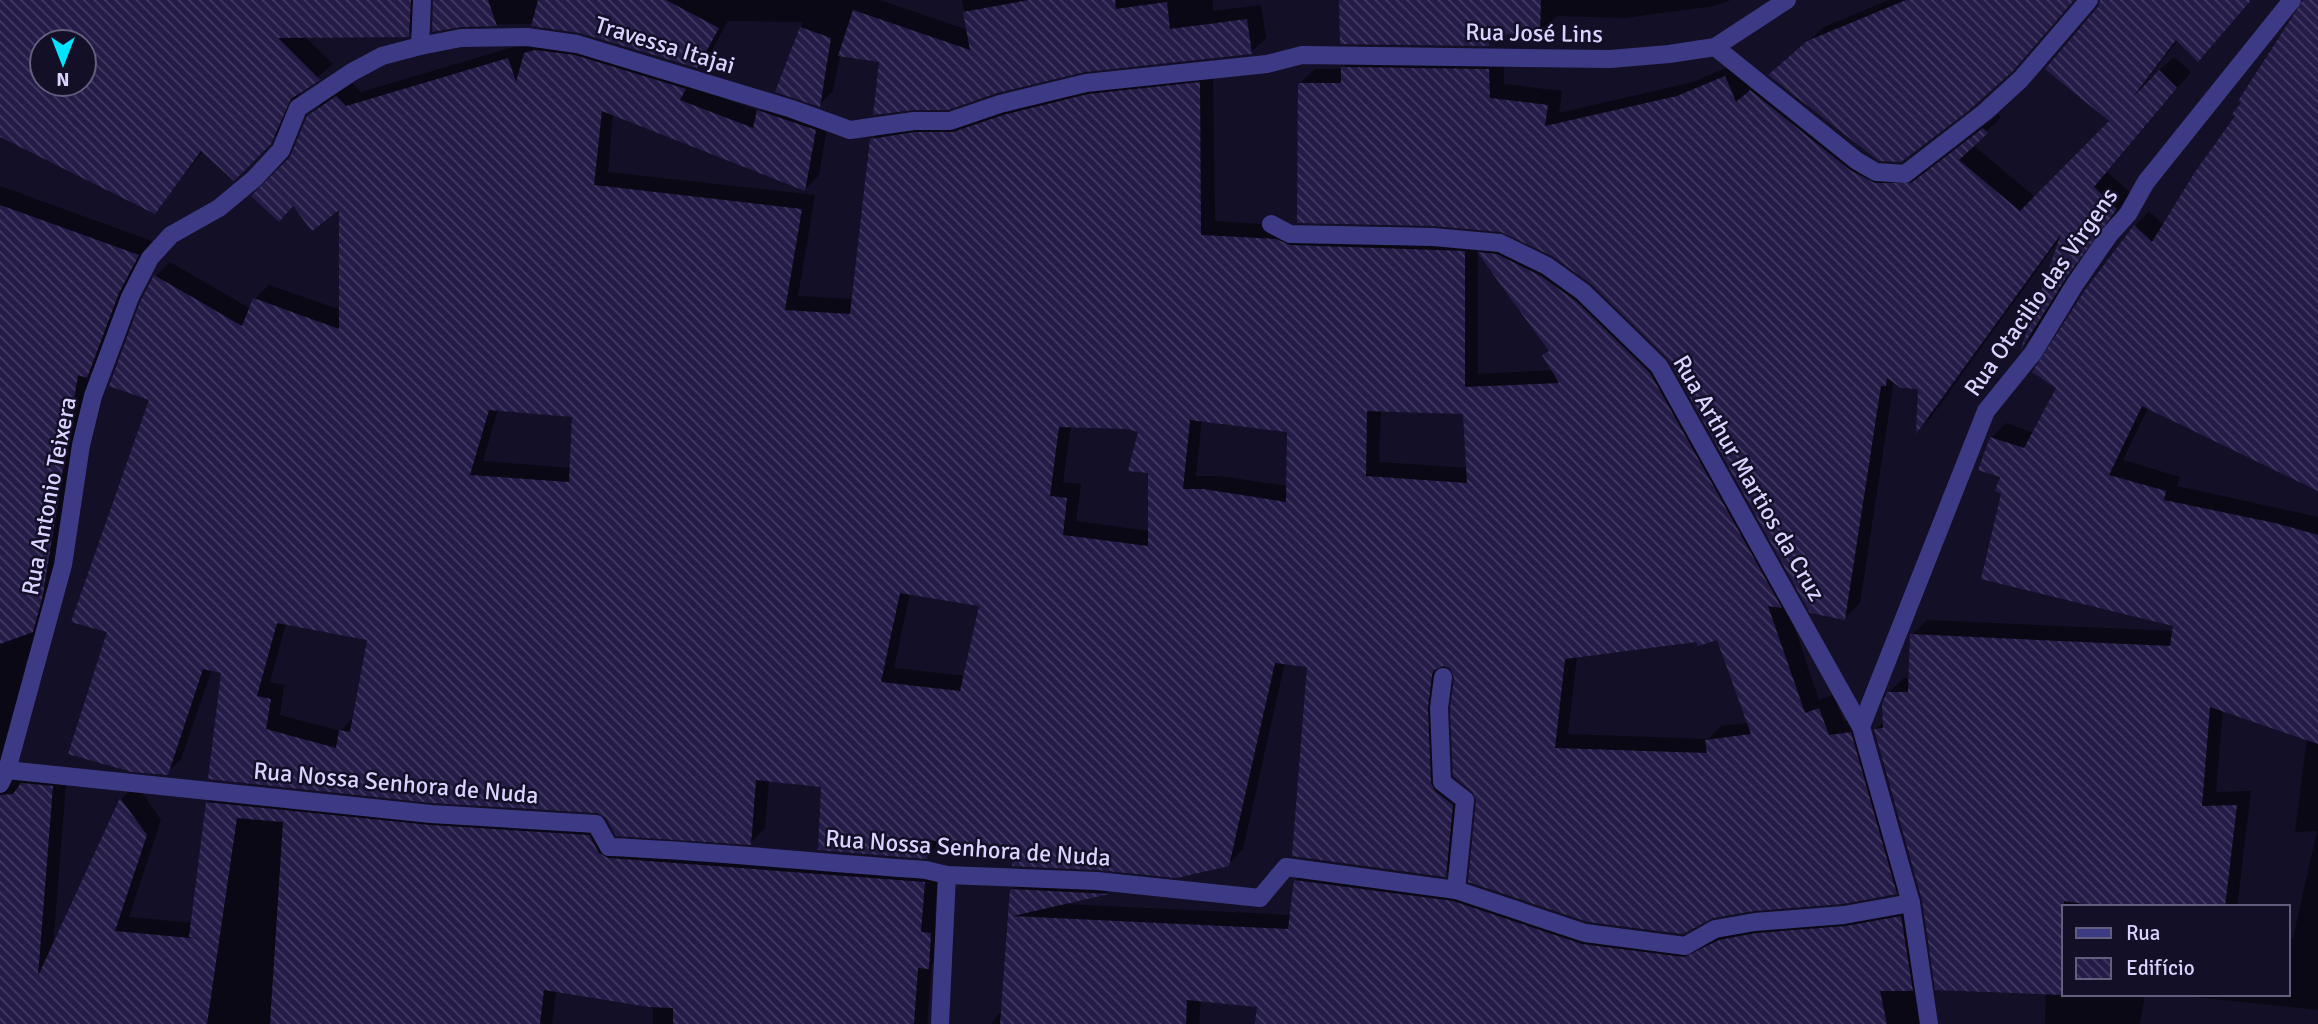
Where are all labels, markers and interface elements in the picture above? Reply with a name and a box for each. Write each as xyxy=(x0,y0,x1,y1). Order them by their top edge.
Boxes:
street label: Travessa Itajai xyxy=(591,9,739,81)
street label: Rua José Lins xyxy=(1465,17,1603,49)
north arrow xyxy=(28,28,98,98)
text: N xyxy=(56,67,70,91)
street label: Rua Otacilio das Virgens xyxy=(1958,182,2124,402)
street label: Rua Arthur Martios da Cruz xyxy=(1666,350,1832,606)
street label: Rua Antonio Teixera xyxy=(15,394,83,598)
street label: Rua Nossa Senhora de Nuda xyxy=(252,756,540,810)
street label: Rua Nossa Senhora de Nuda xyxy=(824,823,1112,873)
legend xyxy=(2062,905,2290,996)
text: Rua xyxy=(2126,920,2160,946)
text: Edifício xyxy=(2126,955,2195,981)

